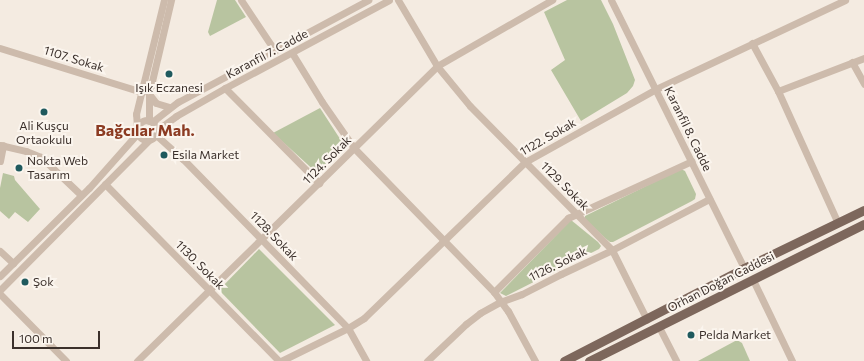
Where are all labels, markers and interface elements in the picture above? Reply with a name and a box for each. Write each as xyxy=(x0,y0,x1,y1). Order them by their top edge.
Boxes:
street label: Karanfil 7. Cadde xyxy=(224,26,310,82)
street label: 1107. Sokak xyxy=(42,43,106,75)
marker: Işık Eczanesi xyxy=(164,69,174,79)
place label: Işık Eczanesi xyxy=(135,81,203,95)
street label: Karanfil 8. Cadde xyxy=(661,84,715,174)
marker: Ali Kuşçu Ortaokulu xyxy=(39,107,49,117)
street label: 1122. Sokak xyxy=(517,115,579,159)
place label: Ali Kuşçu Ortaokulu xyxy=(16,119,72,147)
district label: Bağcılar Mah. xyxy=(95,120,195,140)
street label: 1124. Sokak xyxy=(300,133,354,187)
place label: Esila Market xyxy=(172,148,239,162)
marker: Esila Market xyxy=(159,150,169,160)
place label: Nokta Web Tasarım xyxy=(27,154,88,182)
street label: 1129. Sokak xyxy=(538,159,592,213)
marker: Nokta Web Tasarım xyxy=(14,163,24,173)
street label: 1128. Sokak xyxy=(247,208,301,264)
street label: 1130. Sokak xyxy=(173,238,227,292)
street label: 1126. Sokak xyxy=(527,244,589,284)
street label: Orhan Doğan Caddesi xyxy=(665,249,777,315)
place label: Şok xyxy=(33,275,54,289)
marker: Şok xyxy=(20,277,30,287)
scale bar xyxy=(14,323,102,349)
place label: Pelda Market xyxy=(699,328,771,342)
marker: Pelda Market xyxy=(686,330,696,340)
text: 100 m xyxy=(19,331,53,345)

